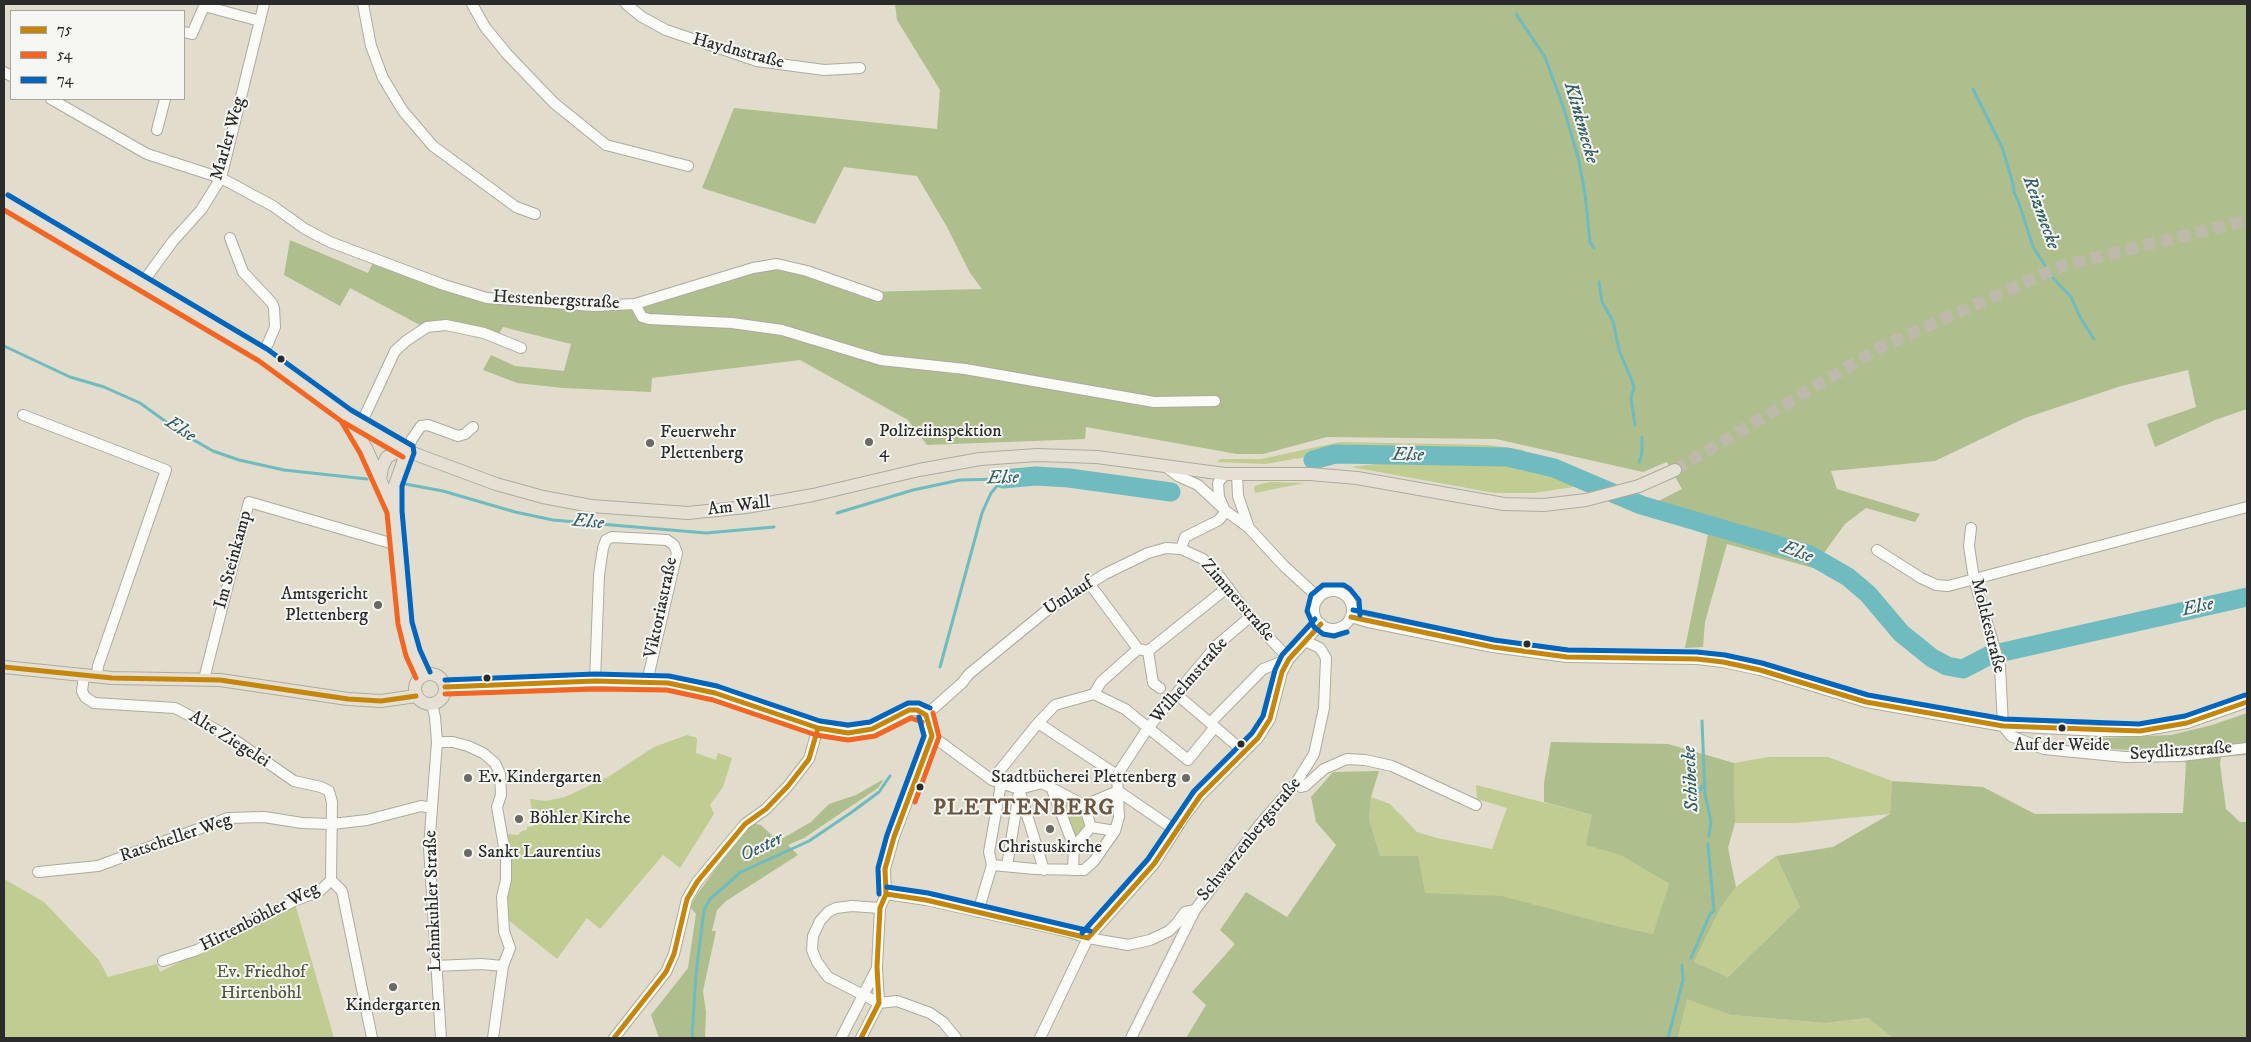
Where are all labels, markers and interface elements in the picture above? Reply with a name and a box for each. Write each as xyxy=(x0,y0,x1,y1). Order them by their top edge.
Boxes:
legend xyxy=(10,10,185,100)
text: 75 xyxy=(57,20,72,39)
street label: Haydnstraße xyxy=(690,29,786,75)
text: 54 xyxy=(57,45,72,64)
text: 74 xyxy=(57,70,73,89)
water label: Klinkmecke xyxy=(1558,80,1602,166)
street label: Marler Weg xyxy=(207,95,251,183)
water label: Reizmecke xyxy=(2016,173,2064,253)
street label: Hestenbergstraße xyxy=(492,287,620,315)
unlabelled marker xyxy=(276,354,286,364)
water label: Else xyxy=(161,412,199,448)
place label: Polizeiinspektion 4 xyxy=(879,421,1002,464)
place label: Feuerwehr Plettenberg xyxy=(660,422,743,464)
marker: Polizeiinspektion 4 xyxy=(863,436,875,448)
marker: Feuerwehr Plettenberg xyxy=(644,437,656,449)
water label: Else xyxy=(1392,444,1424,468)
water label: Else xyxy=(987,467,1019,491)
street label: Am Wall xyxy=(707,492,771,522)
street label: Im Steinkamp xyxy=(211,509,257,611)
water label: Else xyxy=(571,510,605,536)
water label: Else xyxy=(1778,537,1816,569)
street label: Zimmerstraße xyxy=(1195,555,1279,647)
street label: Viktoriastraße xyxy=(641,556,683,660)
street label: Umlauf xyxy=(1040,573,1098,621)
street label: Moltkestraße xyxy=(1965,577,2009,675)
place label: Amtsgericht Plettenberg xyxy=(281,584,368,626)
water label: Else xyxy=(2180,593,2216,623)
marker: Amtsgericht Plettenberg xyxy=(372,599,384,611)
street label: Wilhelmstraße xyxy=(1147,634,1233,728)
unlabelled marker xyxy=(1522,639,1532,649)
unlabelled marker xyxy=(482,673,492,683)
street label: Alte Ziegelei xyxy=(185,707,273,773)
marker: Auf der Weide xyxy=(2057,723,2067,733)
place label: Auf der Weide xyxy=(2014,736,2110,756)
street label: Seydlitzstraße xyxy=(2129,738,2233,766)
unlabelled marker xyxy=(1236,739,1246,749)
water label: Schibecke xyxy=(1679,745,1705,813)
place label: Ev. Kindergarten xyxy=(478,767,601,789)
place label: Stadtbücherei Plettenberg xyxy=(991,767,1176,789)
marker: Ev. Kindergarten xyxy=(462,772,474,784)
marker: Stadtbücherei Plettenberg xyxy=(1180,772,1192,784)
street label: Schwarzenbergstraße xyxy=(1194,774,1306,906)
unlabelled marker xyxy=(915,782,925,792)
district label: PLETTENBERG xyxy=(932,796,1116,822)
place label: Böhler Kirche xyxy=(529,808,630,830)
street label: Ratscheller Weg xyxy=(117,810,235,868)
marker: Böhler Kirche xyxy=(513,813,525,825)
marker: Christuskirche xyxy=(1044,823,1056,835)
water label: Oester xyxy=(737,828,787,868)
street label: Lehmkuhler Straße xyxy=(421,830,447,972)
place label: Christuskirche xyxy=(998,837,1102,859)
place label: Sankt Laurentius xyxy=(478,842,601,864)
marker: Sankt Laurentius xyxy=(462,847,474,859)
street label: Hirtenböhler Weg xyxy=(197,879,323,957)
park label: Ev. Friedhof Hirtenböhl xyxy=(216,962,306,1004)
marker: Kindergarten xyxy=(387,981,399,993)
place label: Kindergarten xyxy=(345,995,441,1017)

